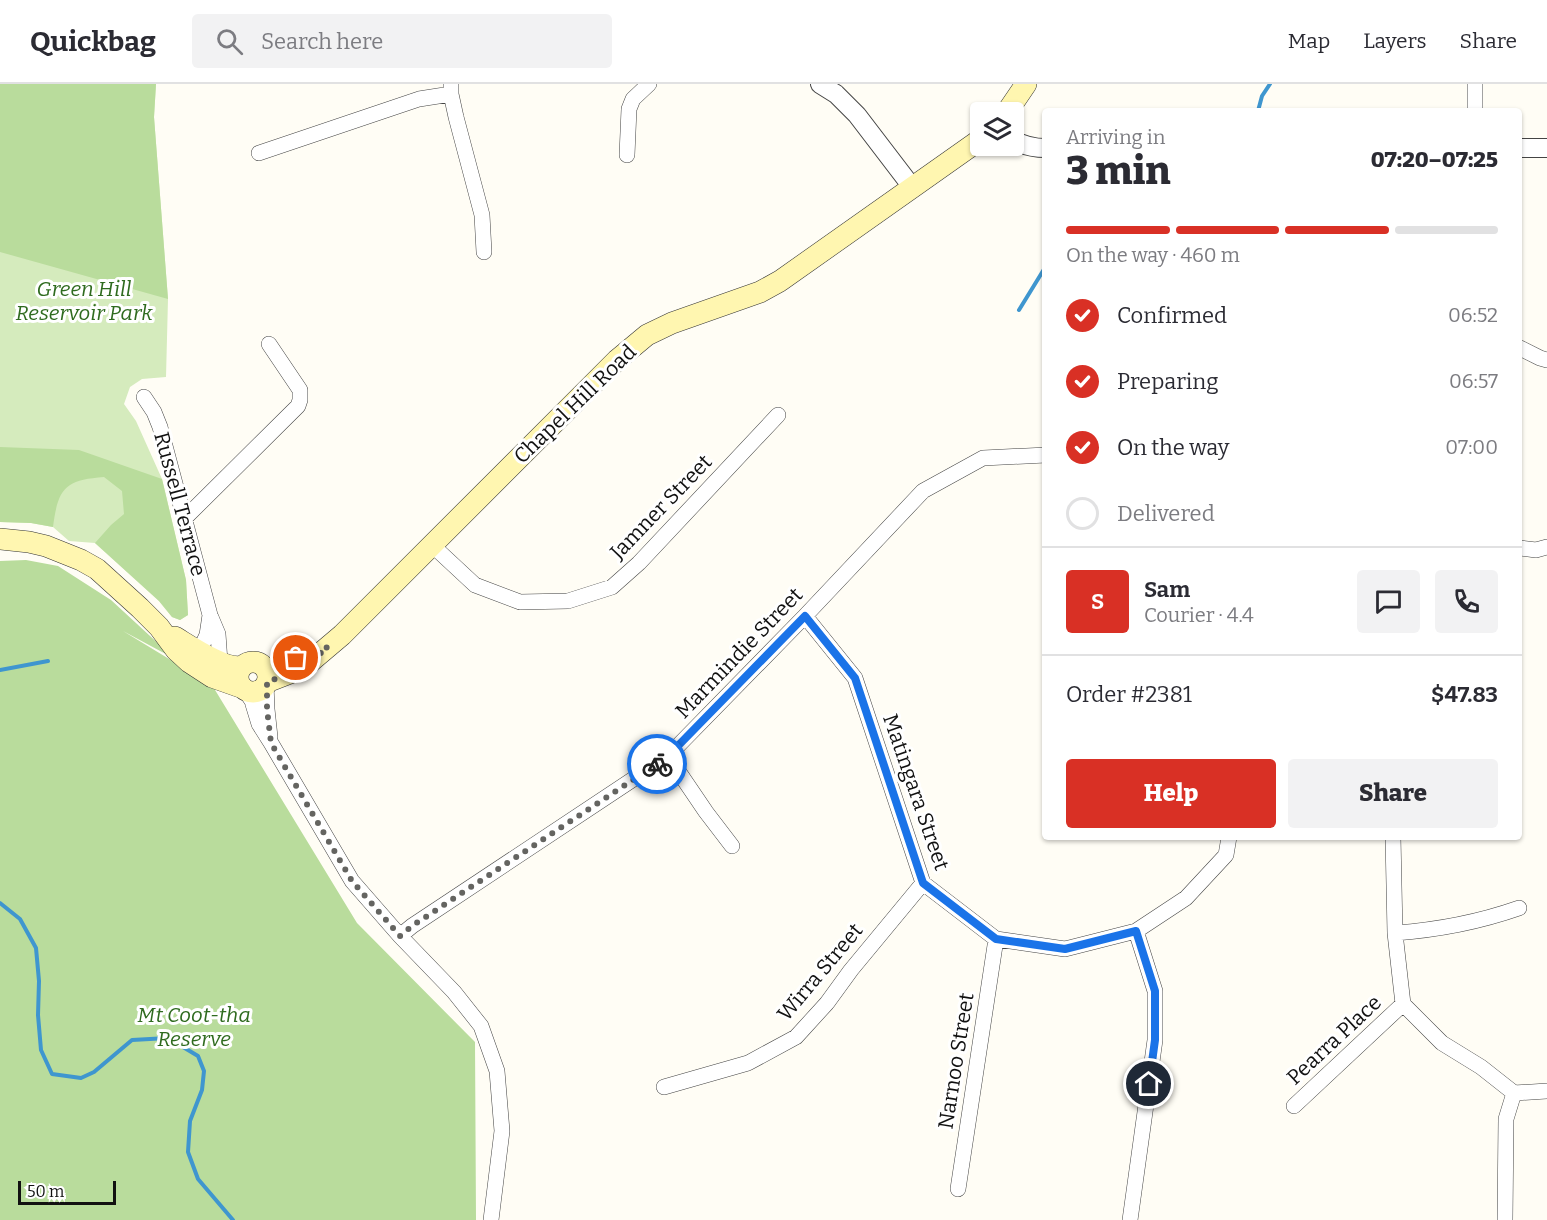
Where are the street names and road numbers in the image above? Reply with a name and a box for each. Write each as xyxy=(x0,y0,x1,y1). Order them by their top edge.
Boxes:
street label: Chapel Hill Road xyxy=(508,339,642,469)
street label: Russell Terrace xyxy=(148,429,212,579)
street label: Jamner Street xyxy=(604,449,718,566)
street label: Marmindie Street xyxy=(670,582,808,724)
street label: Matingara Street xyxy=(877,710,955,874)
street label: Wirra Street xyxy=(772,918,869,1026)
street label: Pearra Place xyxy=(1281,990,1387,1090)
street label: Narnoo Street xyxy=(932,991,980,1131)

